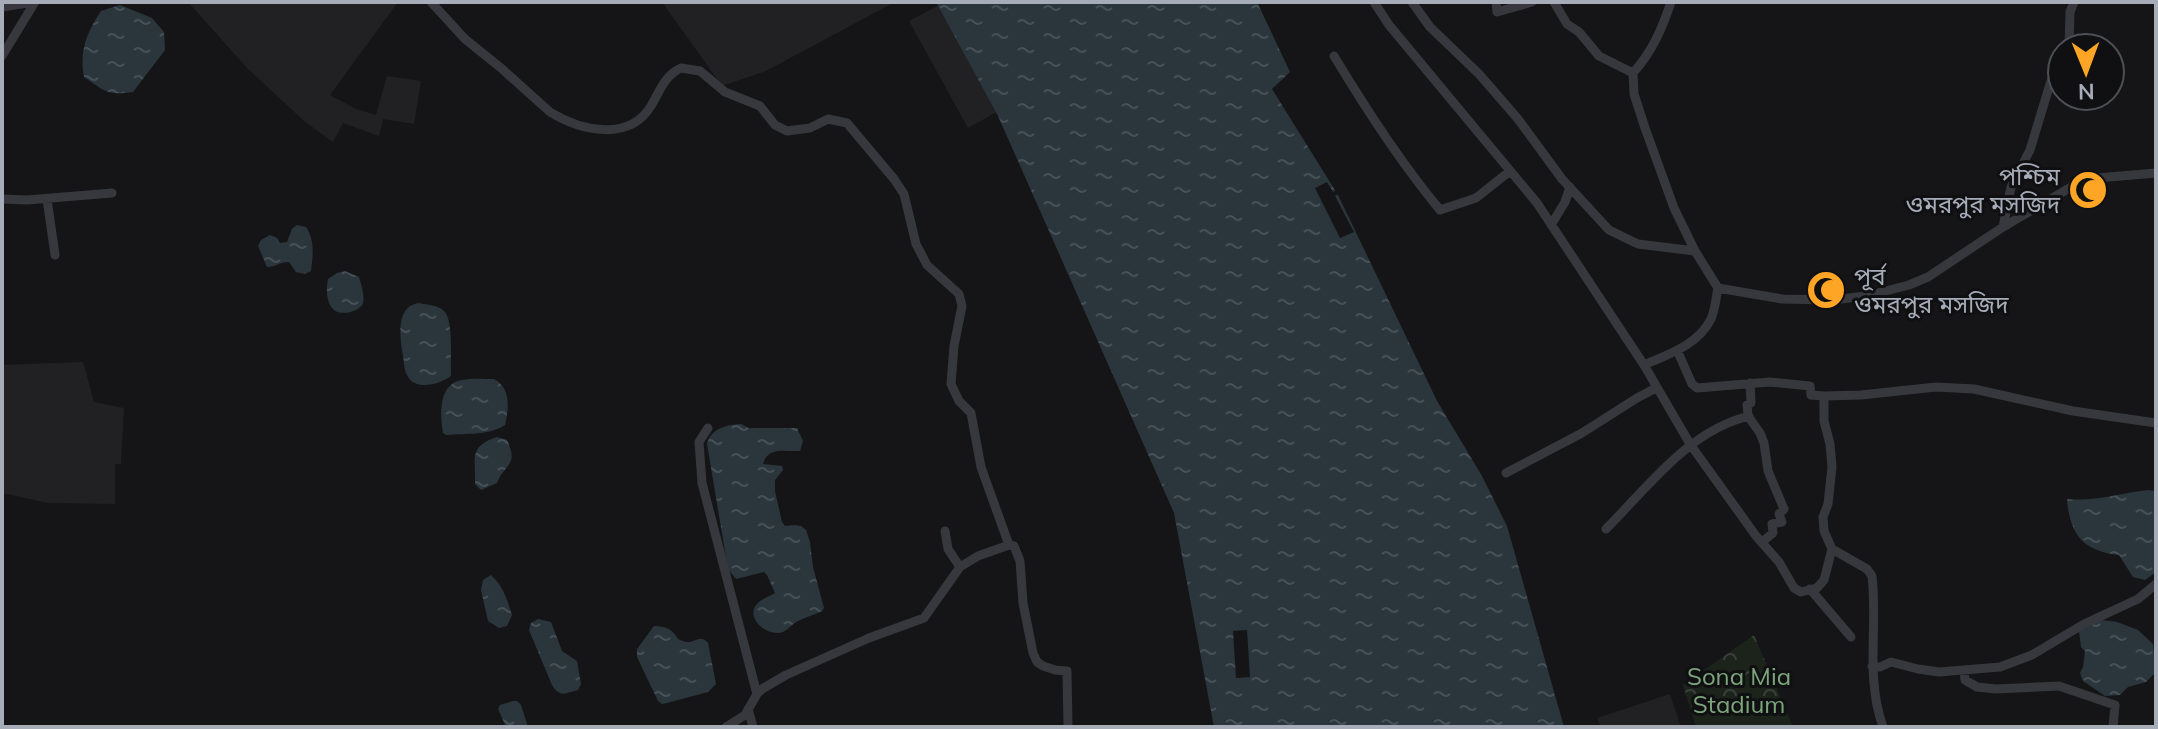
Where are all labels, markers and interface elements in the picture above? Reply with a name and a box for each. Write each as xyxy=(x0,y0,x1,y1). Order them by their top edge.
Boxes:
north arrow xyxy=(2046,32,2126,112)
text: N xyxy=(2078,78,2095,106)
place label: পশ্চিম ওমরপুর মসজিদ xyxy=(1906,161,2061,219)
mosque icon: পশ্চিম ওমরপুর মসজিদ xyxy=(2067,169,2109,211)
place label: পূর্ব ওমরপুর মসজিদ xyxy=(1854,261,2009,319)
mosque icon: পূর্ব ওমরপুর মসজিদ xyxy=(1805,269,1847,311)
park label: Sona Mia Stadium xyxy=(1687,661,1791,719)

